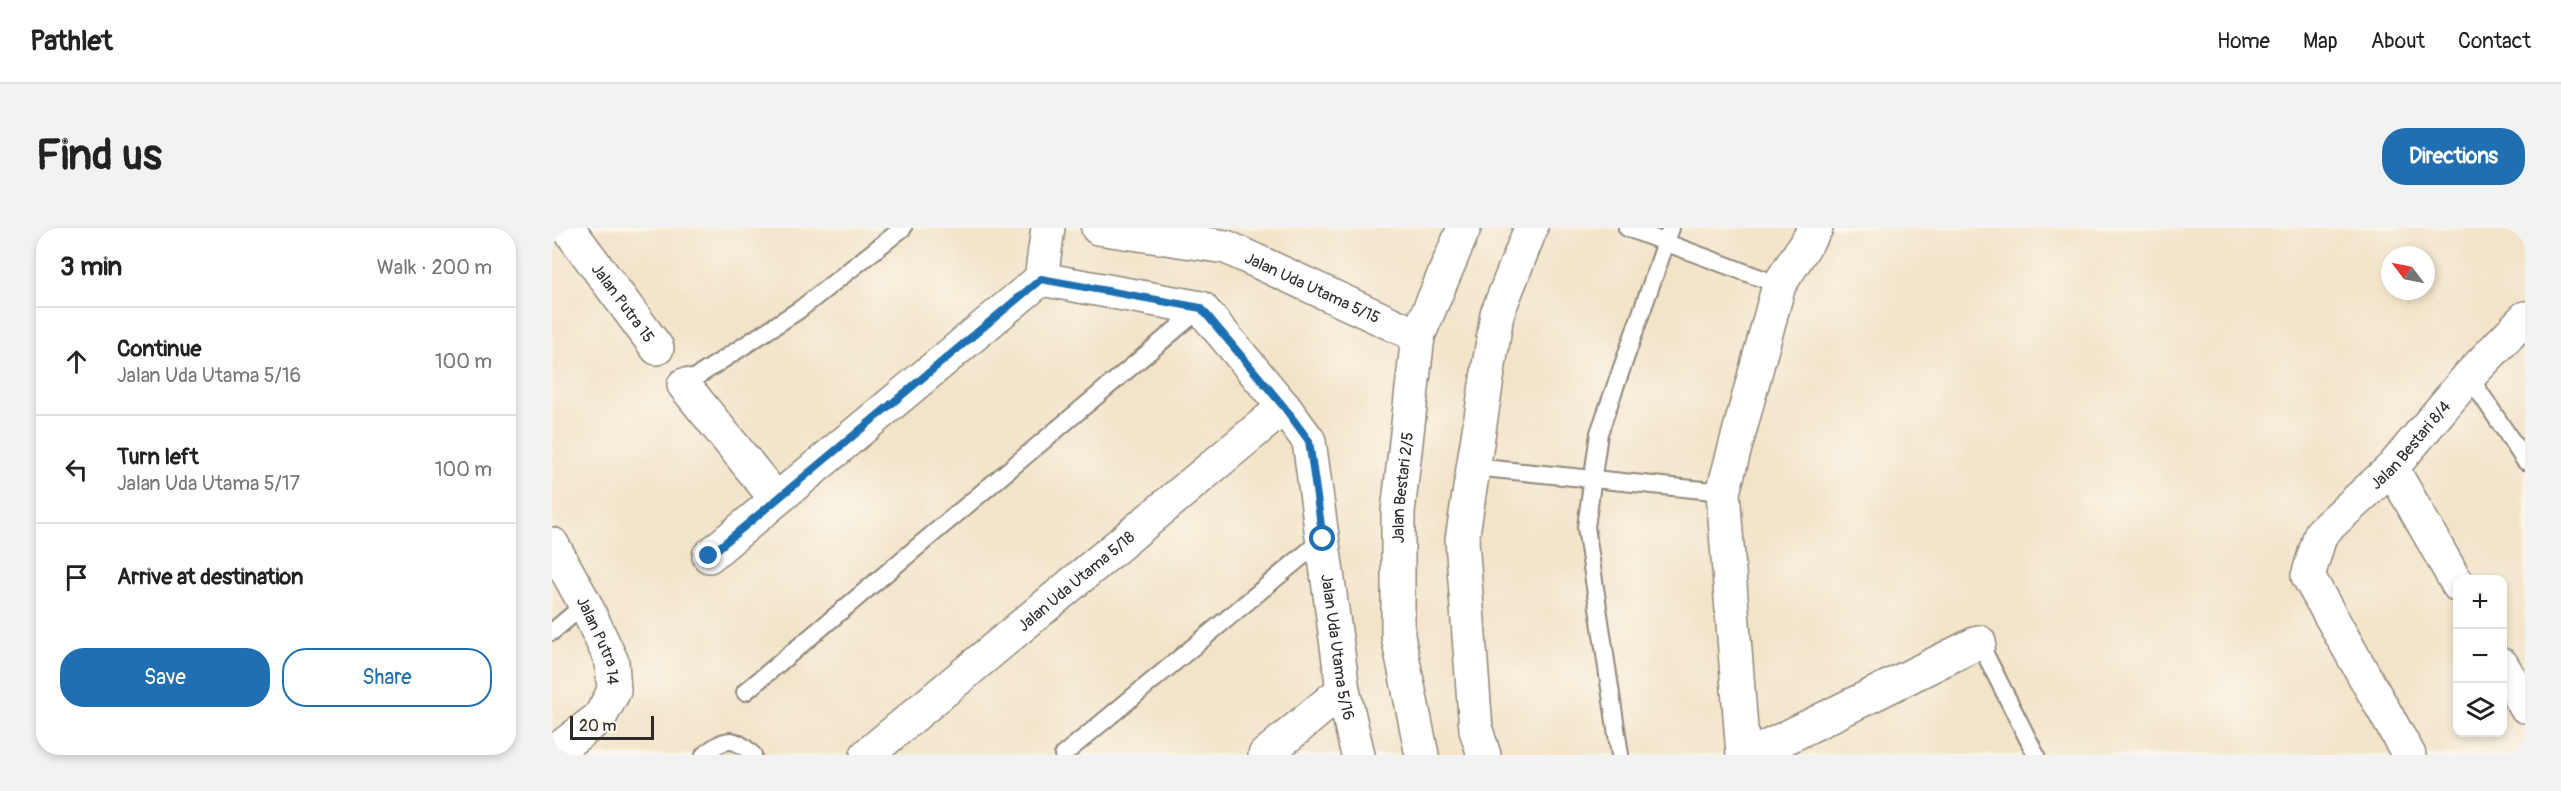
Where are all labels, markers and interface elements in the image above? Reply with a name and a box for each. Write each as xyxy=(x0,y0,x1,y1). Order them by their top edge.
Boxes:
text: Pathlet xyxy=(30,24,113,59)
text: Home xyxy=(2217,28,2270,55)
text: Map xyxy=(2303,28,2338,55)
text: About xyxy=(2371,28,2425,55)
text: Contact xyxy=(2458,28,2531,55)
button: Directions xyxy=(2382,128,2525,185)
text: Find us xyxy=(36,130,162,182)
north arrow xyxy=(2381,246,2435,300)
street label: Jalan Uda Utama 5/15 xyxy=(1241,248,1383,328)
text: 3 min xyxy=(60,251,122,283)
text: Walk · 200 m xyxy=(377,255,492,280)
street label: Jalan Putra 15 xyxy=(587,260,658,347)
text: Continue xyxy=(117,335,201,363)
icon: ahead xyxy=(60,345,93,378)
text: 100 m xyxy=(435,349,492,374)
text: Jalan Uda Utama 5/16 xyxy=(117,363,301,388)
street label: Jalan Bestari 8/4 xyxy=(2366,397,2455,494)
street label: Jalan Bestari 2/5 xyxy=(1389,431,1418,543)
text: Turn left xyxy=(117,443,199,471)
icon: left xyxy=(60,453,93,486)
text: 100 m xyxy=(435,457,492,482)
text: Jalan Uda Utama 5/17 xyxy=(117,471,300,496)
route start xyxy=(1309,525,1335,551)
street label: Jalan Uda Utama 5/18 xyxy=(1014,527,1139,636)
route end xyxy=(695,542,721,568)
icon: arrive xyxy=(60,561,93,594)
text: Arrive at destination xyxy=(117,563,303,591)
street label: Jalan Uda Utama 5/16 xyxy=(1316,573,1359,722)
map controls xyxy=(2453,575,2507,737)
button: + xyxy=(2453,575,2507,629)
street label: Jalan Putra 14 xyxy=(572,593,623,685)
button: − xyxy=(2453,629,2507,683)
button: Save xyxy=(60,648,270,707)
button: Share xyxy=(282,648,492,707)
button: layers xyxy=(2453,683,2507,737)
scale bar xyxy=(570,713,654,741)
text: 20 m xyxy=(579,716,617,736)

